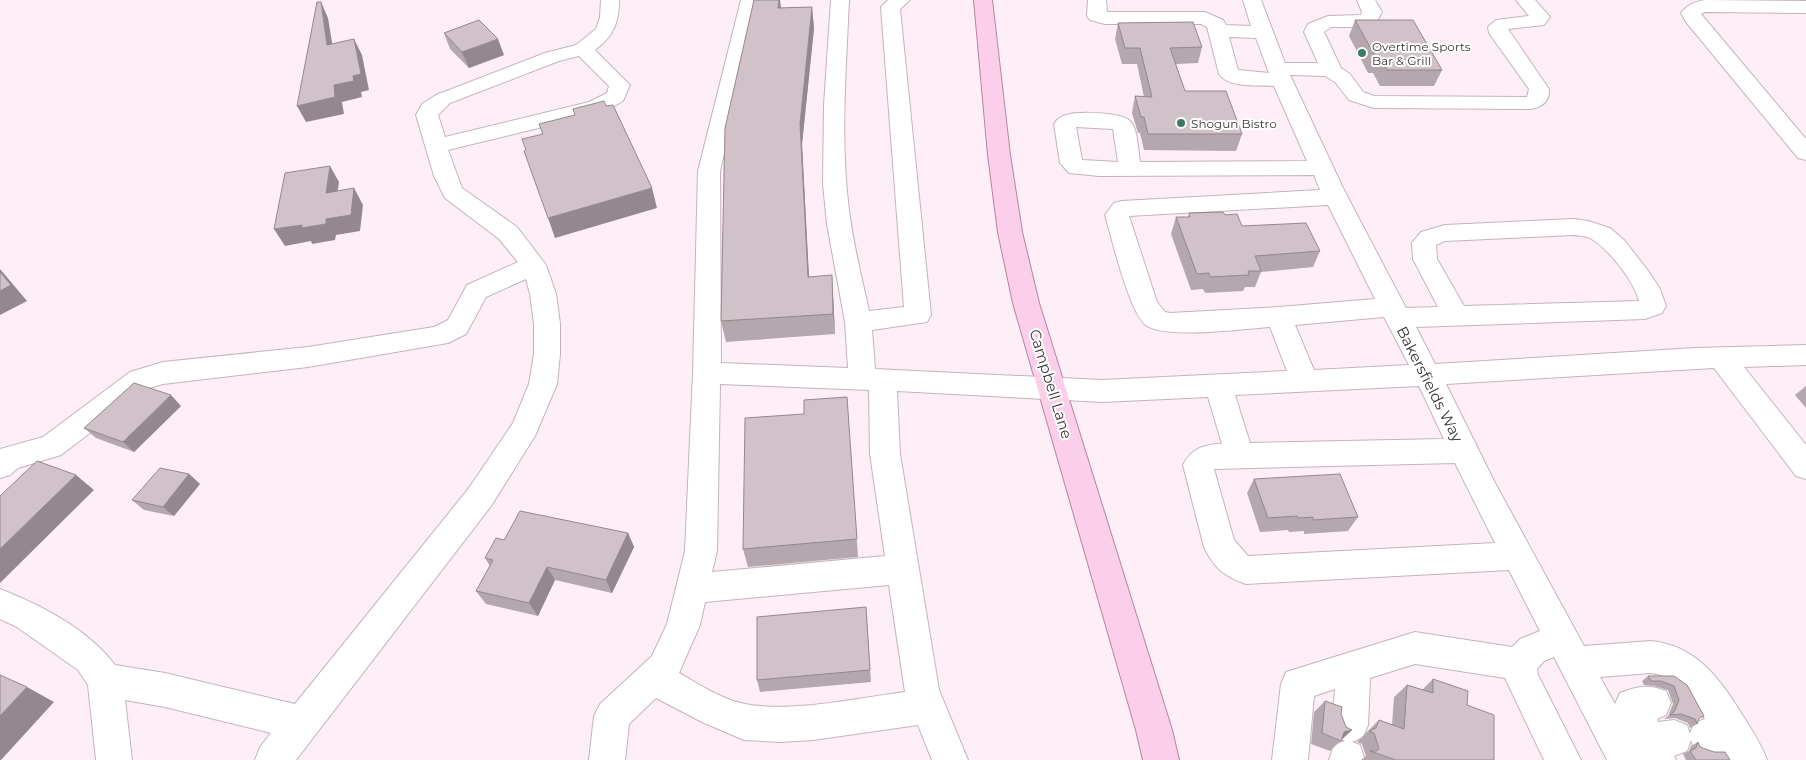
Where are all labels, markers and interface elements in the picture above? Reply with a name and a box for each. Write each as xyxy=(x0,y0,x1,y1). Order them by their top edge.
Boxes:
place label: Overtime Sports Bar & Grill xyxy=(1372,39,1471,68)
marker: Overtime Sports Bar & Grill xyxy=(1356,47,1368,59)
place label: Shogun Bistro xyxy=(1191,116,1277,131)
marker: Shogun Bistro xyxy=(1175,117,1187,129)
street label: Bakersfields Way xyxy=(1393,323,1468,446)
street label: Campbell Lane xyxy=(1025,327,1077,441)

